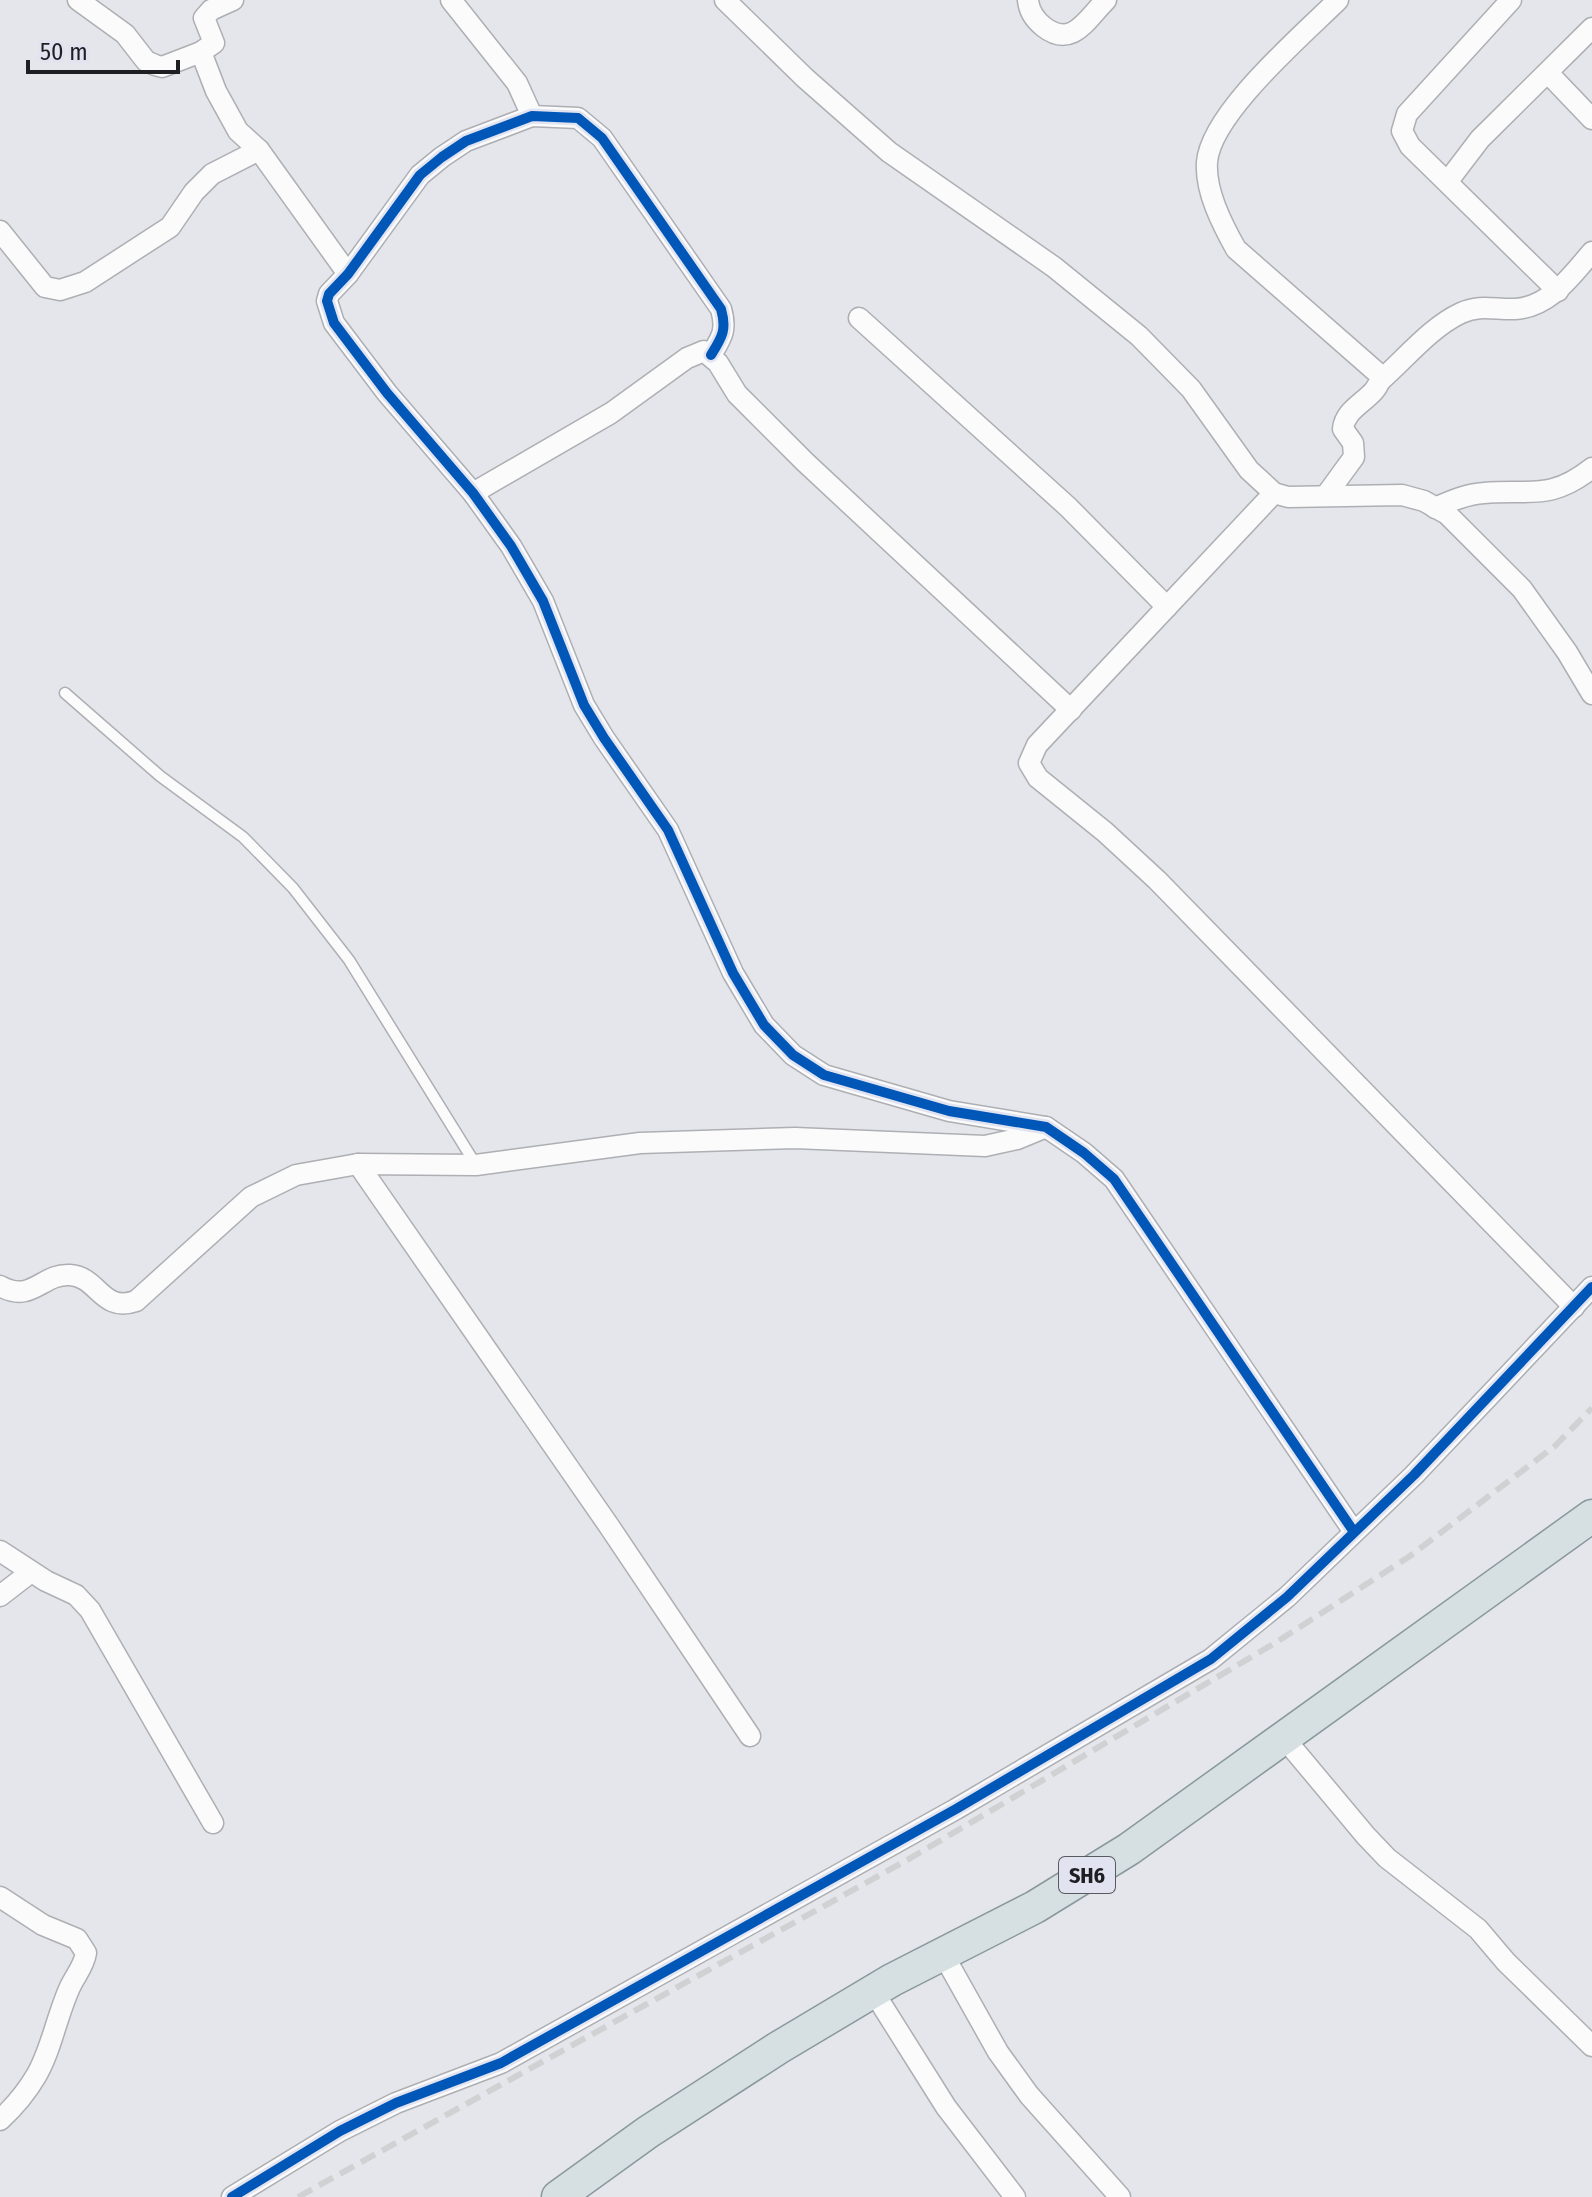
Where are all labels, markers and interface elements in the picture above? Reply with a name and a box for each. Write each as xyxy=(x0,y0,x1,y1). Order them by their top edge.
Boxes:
scale bar xyxy=(28,24,178,74)
text: 50 m xyxy=(40,38,88,66)
road number: SH6 xyxy=(1059,1857,1115,1893)

